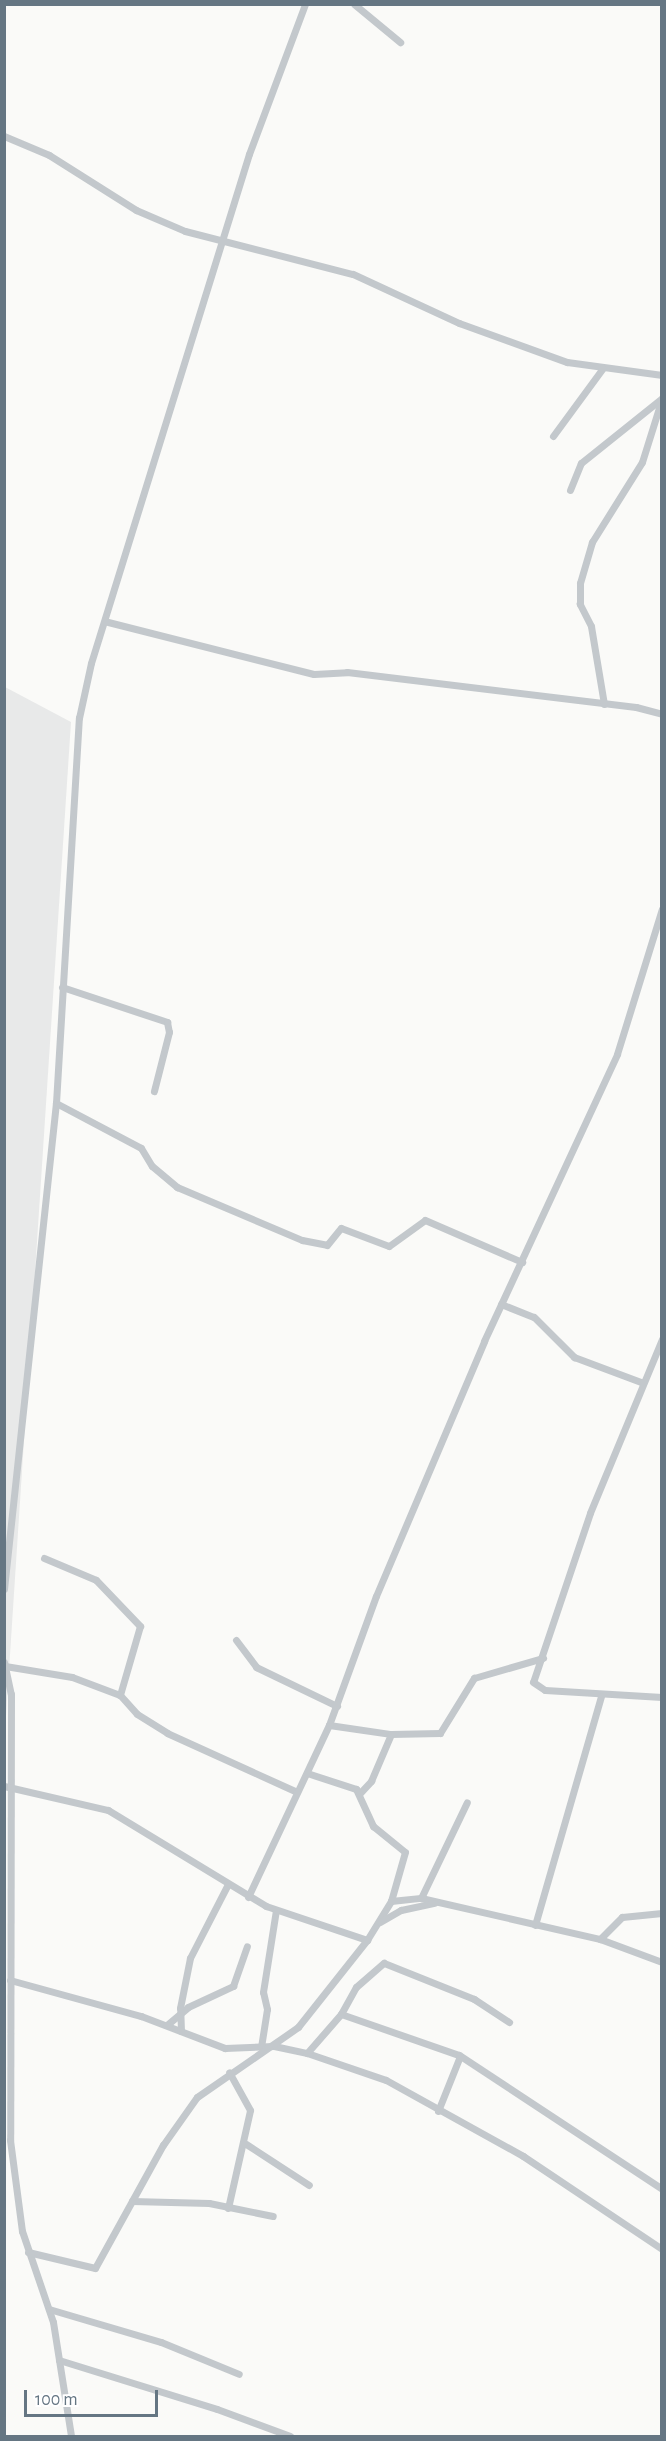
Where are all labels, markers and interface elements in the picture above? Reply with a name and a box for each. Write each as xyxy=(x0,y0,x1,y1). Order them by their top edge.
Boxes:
scale bar xyxy=(27,2378,160,2416)
text: 100 m xyxy=(35,2391,78,2409)

